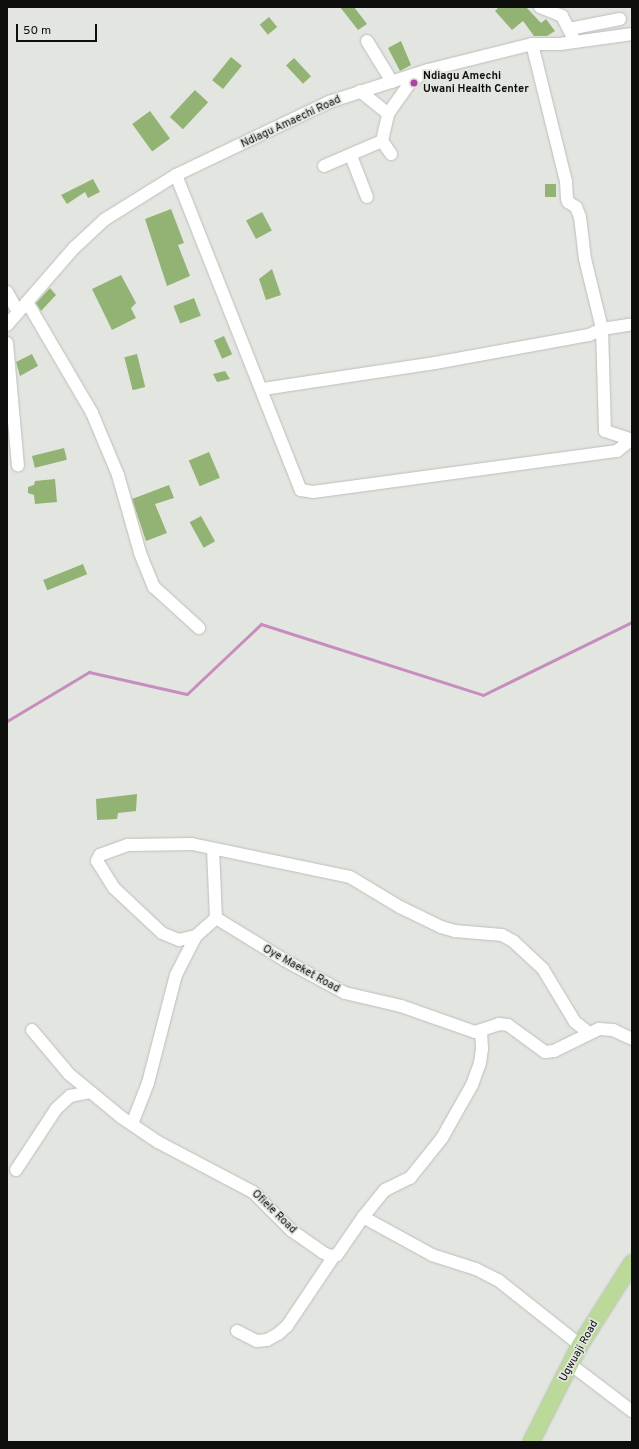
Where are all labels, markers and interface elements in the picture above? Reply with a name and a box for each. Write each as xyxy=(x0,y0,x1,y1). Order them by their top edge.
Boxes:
scale bar xyxy=(18,16,99,42)
text: 50 m xyxy=(23,23,51,39)
place label: Ndiagu Amechi Uwani Health Center xyxy=(423,70,529,96)
marker: Ndiagu Amechi Uwani Health Center xyxy=(408,77,420,89)
street label: Ndiagu Amaechi Road xyxy=(239,93,343,151)
street label: Oye Maeket Road xyxy=(260,942,342,996)
street label: Ofiele Road xyxy=(249,1187,299,1237)
street label: Ugwuaji Road xyxy=(557,1318,601,1384)

